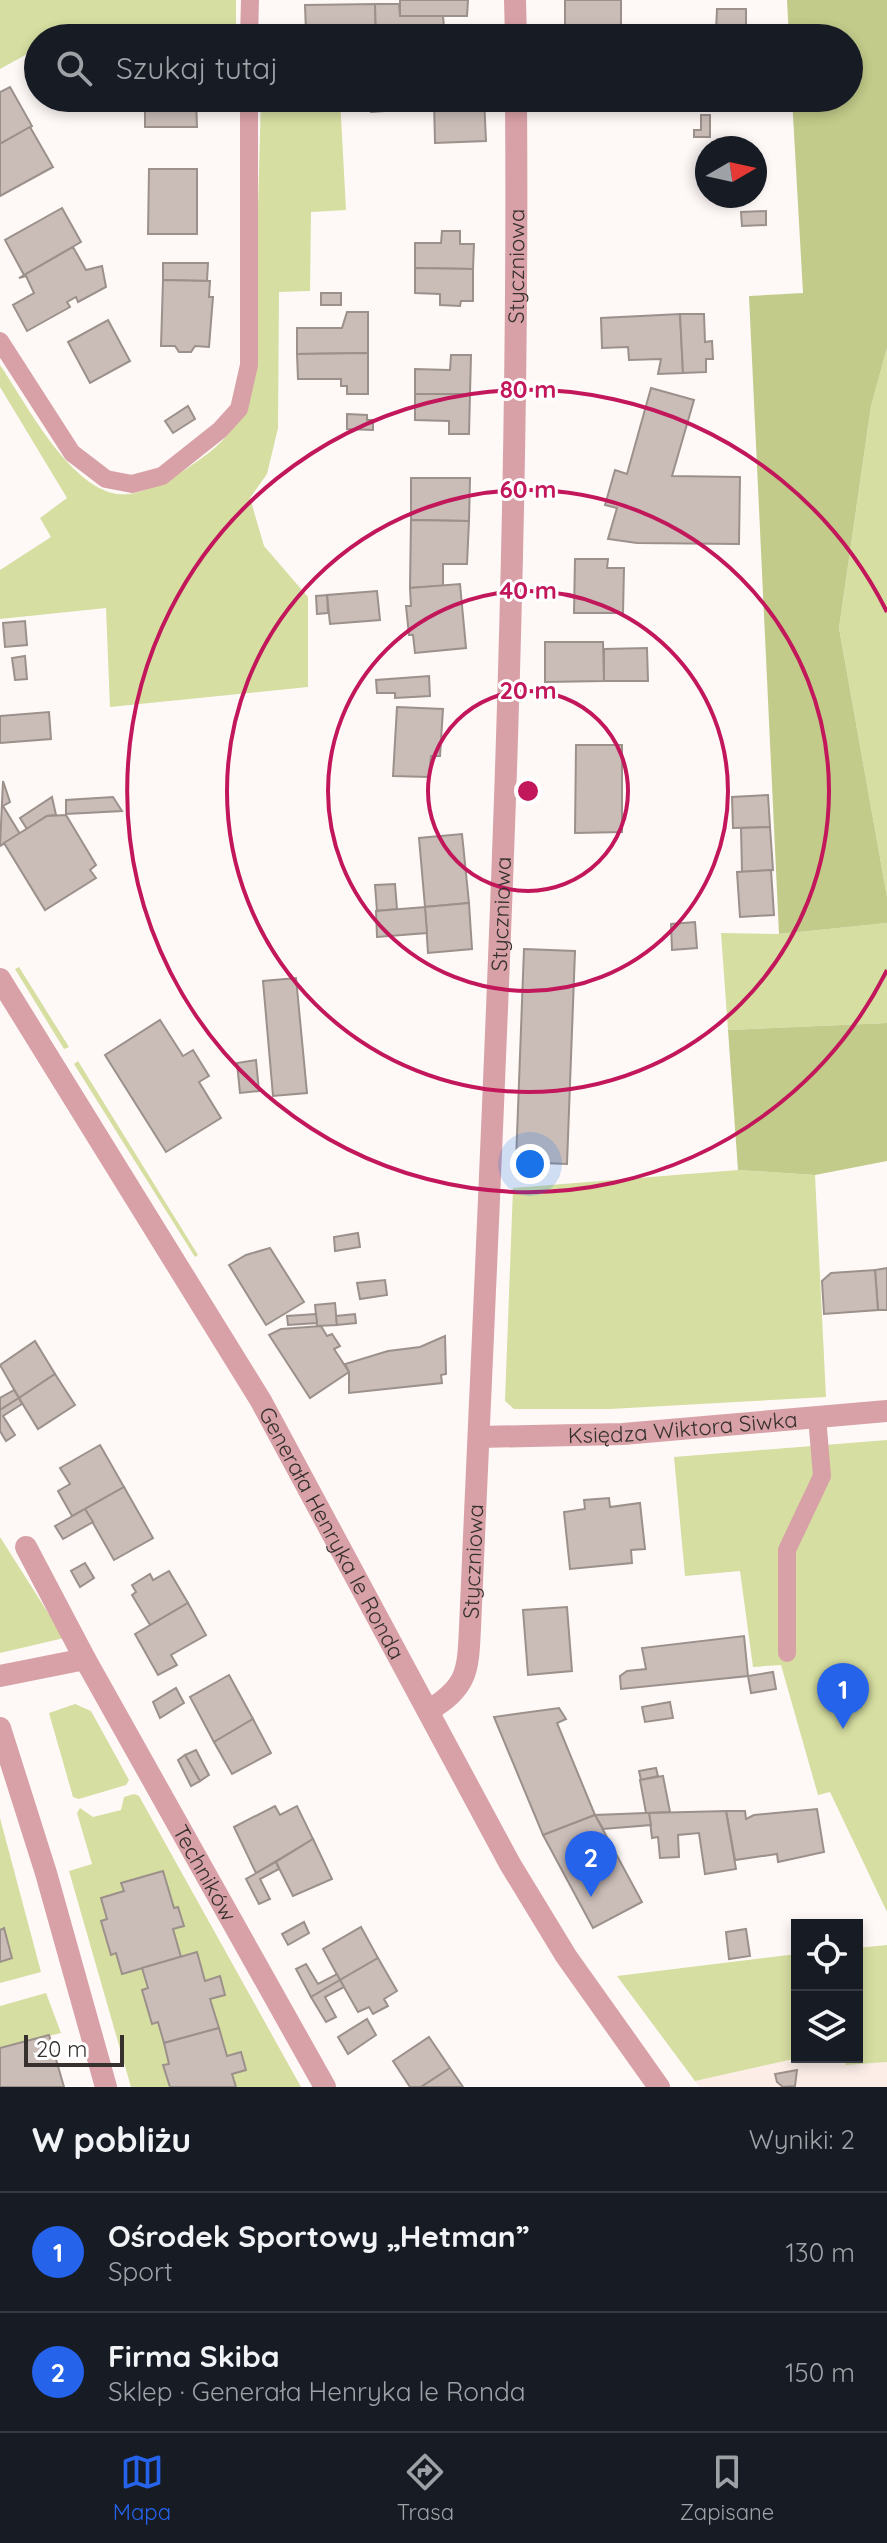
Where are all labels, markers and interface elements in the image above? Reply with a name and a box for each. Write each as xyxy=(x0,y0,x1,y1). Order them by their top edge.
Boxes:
search box xyxy=(24,24,863,112)
icon: search xyxy=(52,46,96,90)
text: Szukaj tutaj xyxy=(116,49,278,87)
north arrow xyxy=(695,136,767,208)
street label: Styczniowa xyxy=(502,209,530,324)
text: 80 m xyxy=(500,374,556,404)
text: 60 m xyxy=(500,474,556,504)
text: 40 m xyxy=(499,575,557,605)
text: 20 m xyxy=(499,675,557,705)
centre of rings xyxy=(514,777,542,805)
street label: Styczniowa xyxy=(485,856,517,972)
your location xyxy=(510,1144,550,1184)
street label: Generała Henryka le Ronda xyxy=(253,1402,411,1664)
street label: Księdza Wiktora Siwka xyxy=(568,1405,799,1449)
street label: Styczniowa xyxy=(456,1503,489,1619)
pin: 1 xyxy=(817,1663,869,1729)
street label: Techników xyxy=(167,1820,243,1926)
pin: 2 xyxy=(565,1831,617,1897)
map controls xyxy=(791,1919,863,2063)
button: locate xyxy=(791,1919,863,1991)
button: layers xyxy=(791,1991,863,2063)
scale bar xyxy=(24,2031,124,2067)
text: 20 m xyxy=(36,2035,87,2063)
text: W pobliżu xyxy=(32,2118,191,2161)
text: Wyniki: 2 xyxy=(749,2123,855,2156)
text: Ośrodek Sportowy „Hetman” xyxy=(108,2217,529,2255)
text: 1 xyxy=(53,2236,63,2269)
text: 130 m xyxy=(785,2236,855,2269)
text: Sport xyxy=(108,2255,173,2288)
text: Firma Skiba xyxy=(108,2337,280,2375)
text: 2 xyxy=(51,2356,65,2389)
text: 150 m xyxy=(785,2356,855,2389)
text: Sklep · Generała Henryka le Ronda xyxy=(108,2375,526,2408)
tab: Mapa xyxy=(113,2450,171,2526)
tab: Trasa xyxy=(397,2450,454,2526)
tab: Zapisane xyxy=(680,2450,774,2526)

